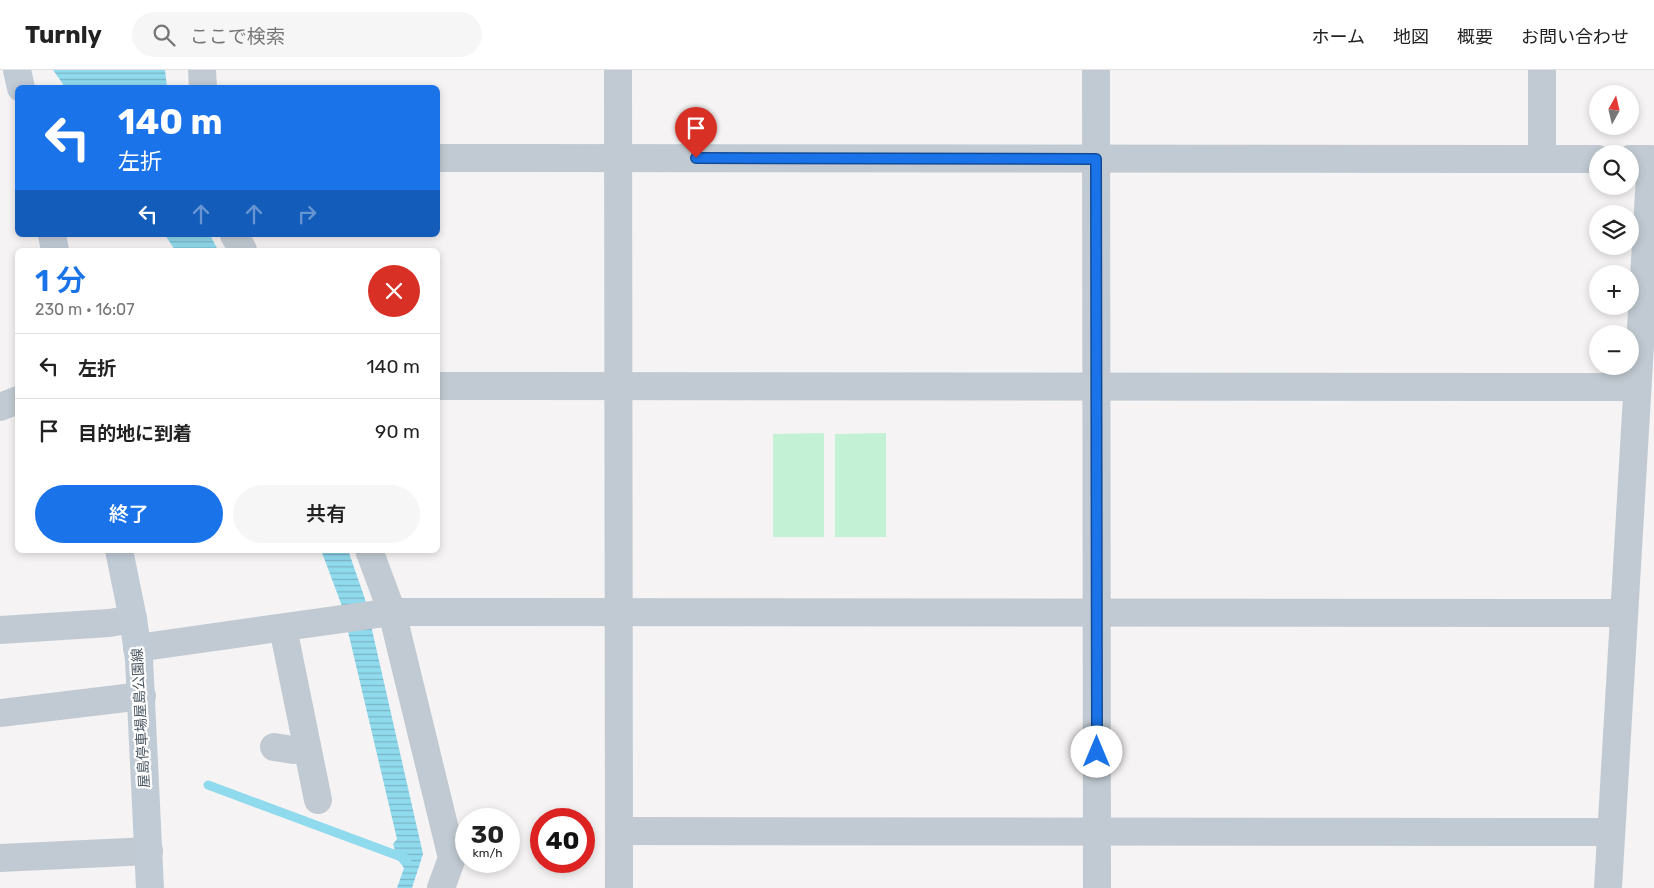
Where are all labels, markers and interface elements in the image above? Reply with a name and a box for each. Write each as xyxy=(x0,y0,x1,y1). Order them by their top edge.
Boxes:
search box xyxy=(132,12,482,57)
text: Turnly xyxy=(25,21,102,49)
icon: search xyxy=(150,21,178,49)
text: ここで検索 xyxy=(190,25,285,48)
text: ホーム xyxy=(1312,26,1365,48)
text: 地図 xyxy=(1393,26,1429,48)
text: 概要 xyxy=(1457,26,1493,48)
text: お問い合わせ xyxy=(1521,26,1629,48)
north arrow xyxy=(1589,85,1639,135)
map controls xyxy=(1589,85,1639,375)
text: 140 m xyxy=(118,101,223,143)
icon: left xyxy=(35,105,100,170)
pin xyxy=(675,107,717,158)
icon: arrive xyxy=(682,114,710,142)
button: search xyxy=(1589,145,1639,195)
text: 左折 xyxy=(118,148,162,175)
icon: left xyxy=(134,200,162,228)
icon: ahead xyxy=(187,200,215,228)
icon: ahead xyxy=(240,200,268,228)
icon: right xyxy=(293,200,321,228)
button: layers xyxy=(1589,205,1639,255)
text: 1 分 xyxy=(35,263,86,299)
button: close xyxy=(368,265,420,317)
button: + xyxy=(1589,265,1639,315)
text: 230 m · 16:07 xyxy=(35,300,134,319)
button: − xyxy=(1589,325,1639,375)
icon: left xyxy=(35,352,63,380)
text: 140 m xyxy=(366,355,420,378)
text: 左折 xyxy=(78,357,116,380)
icon: arrive xyxy=(35,417,63,445)
text: 90 m xyxy=(375,420,420,443)
text: 目的地に到着 xyxy=(78,422,192,445)
button: 終了 xyxy=(35,485,223,543)
button: 共有 xyxy=(233,485,420,543)
street label: 屋島停車場屋島公園線 xyxy=(129,648,153,788)
position arrow xyxy=(1070,725,1122,777)
speed limit sign: 40 xyxy=(530,808,595,873)
text: 30 xyxy=(471,820,504,849)
text: km/h xyxy=(473,846,502,860)

